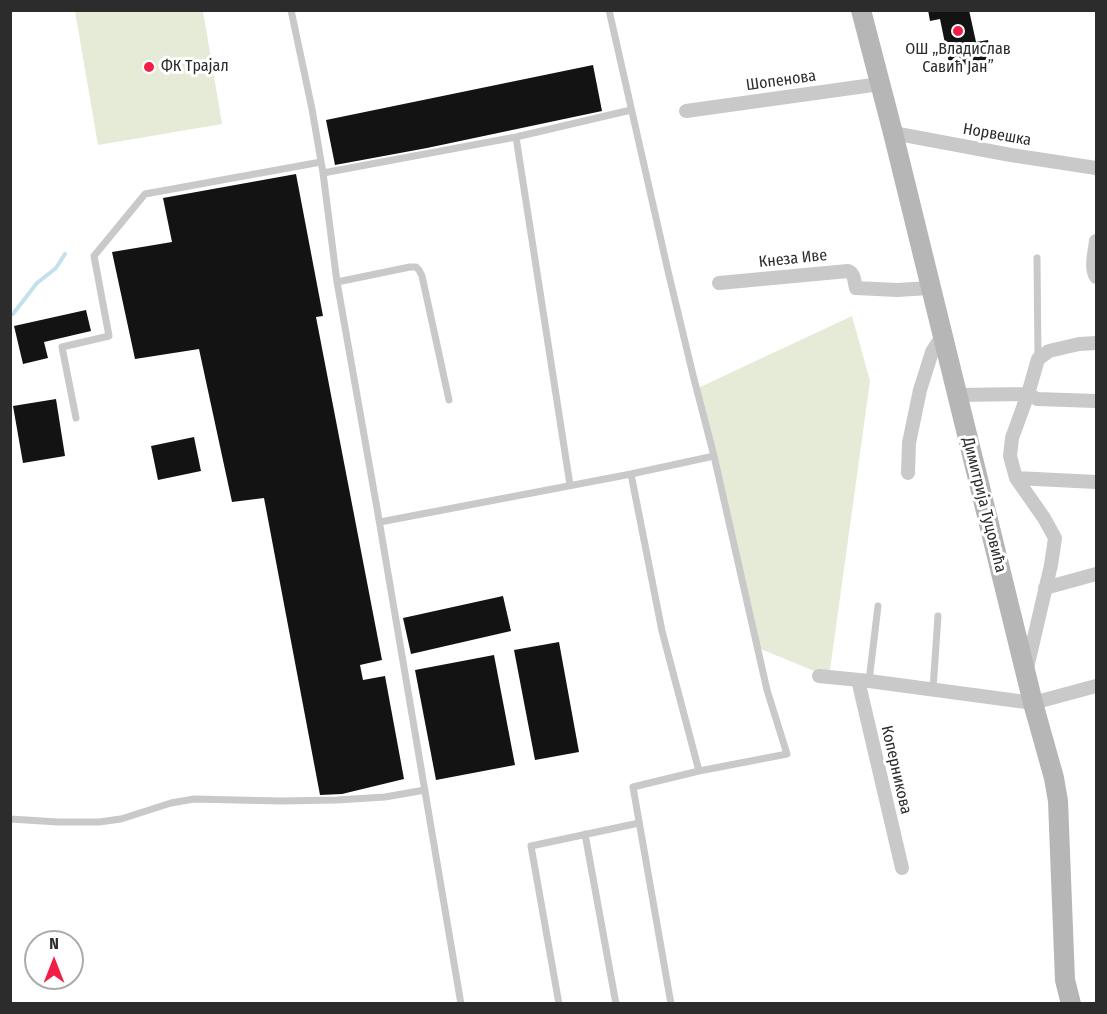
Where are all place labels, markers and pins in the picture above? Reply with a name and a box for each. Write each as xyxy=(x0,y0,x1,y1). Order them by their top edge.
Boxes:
marker: ОШ „Владислав Савић Јан” xyxy=(951,24,965,38)
place label: ОШ „Владислав Савић Јан” xyxy=(905,40,1011,78)
place label: ФК Трајал xyxy=(161,57,229,77)
marker: ФК Трајал xyxy=(142,60,156,74)

